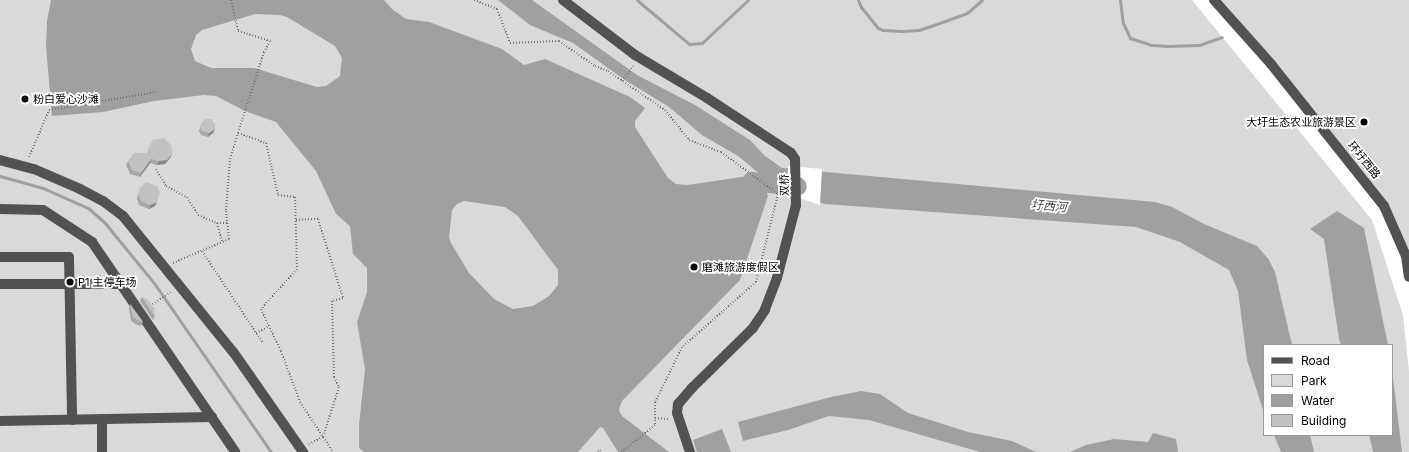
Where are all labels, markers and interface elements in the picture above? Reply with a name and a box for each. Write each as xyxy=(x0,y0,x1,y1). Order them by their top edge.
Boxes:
place label: 粉白爱心沙滩 xyxy=(33,92,99,106)
marker: 粉白爱心沙滩 xyxy=(20,94,30,104)
place label: 大圩生态农业旅游景区 xyxy=(1246,115,1356,129)
marker: 大圩生态农业旅游景区 xyxy=(1359,117,1369,127)
street label: 环圩西路 xyxy=(1345,139,1383,181)
street label: 双桥 xyxy=(777,174,791,196)
water label: 圩西河 xyxy=(1030,197,1068,215)
place label: 磨滩旅游度假区 xyxy=(702,260,779,274)
marker: 磨滩旅游度假区 xyxy=(689,262,699,272)
place label: P1 主停车场 xyxy=(78,275,137,289)
marker: P1 主停车场 xyxy=(65,277,75,287)
legend xyxy=(1263,344,1393,436)
text: Road xyxy=(1301,353,1330,368)
text: Park xyxy=(1301,373,1327,388)
text: Water xyxy=(1301,393,1334,408)
text: Building xyxy=(1301,413,1346,428)

